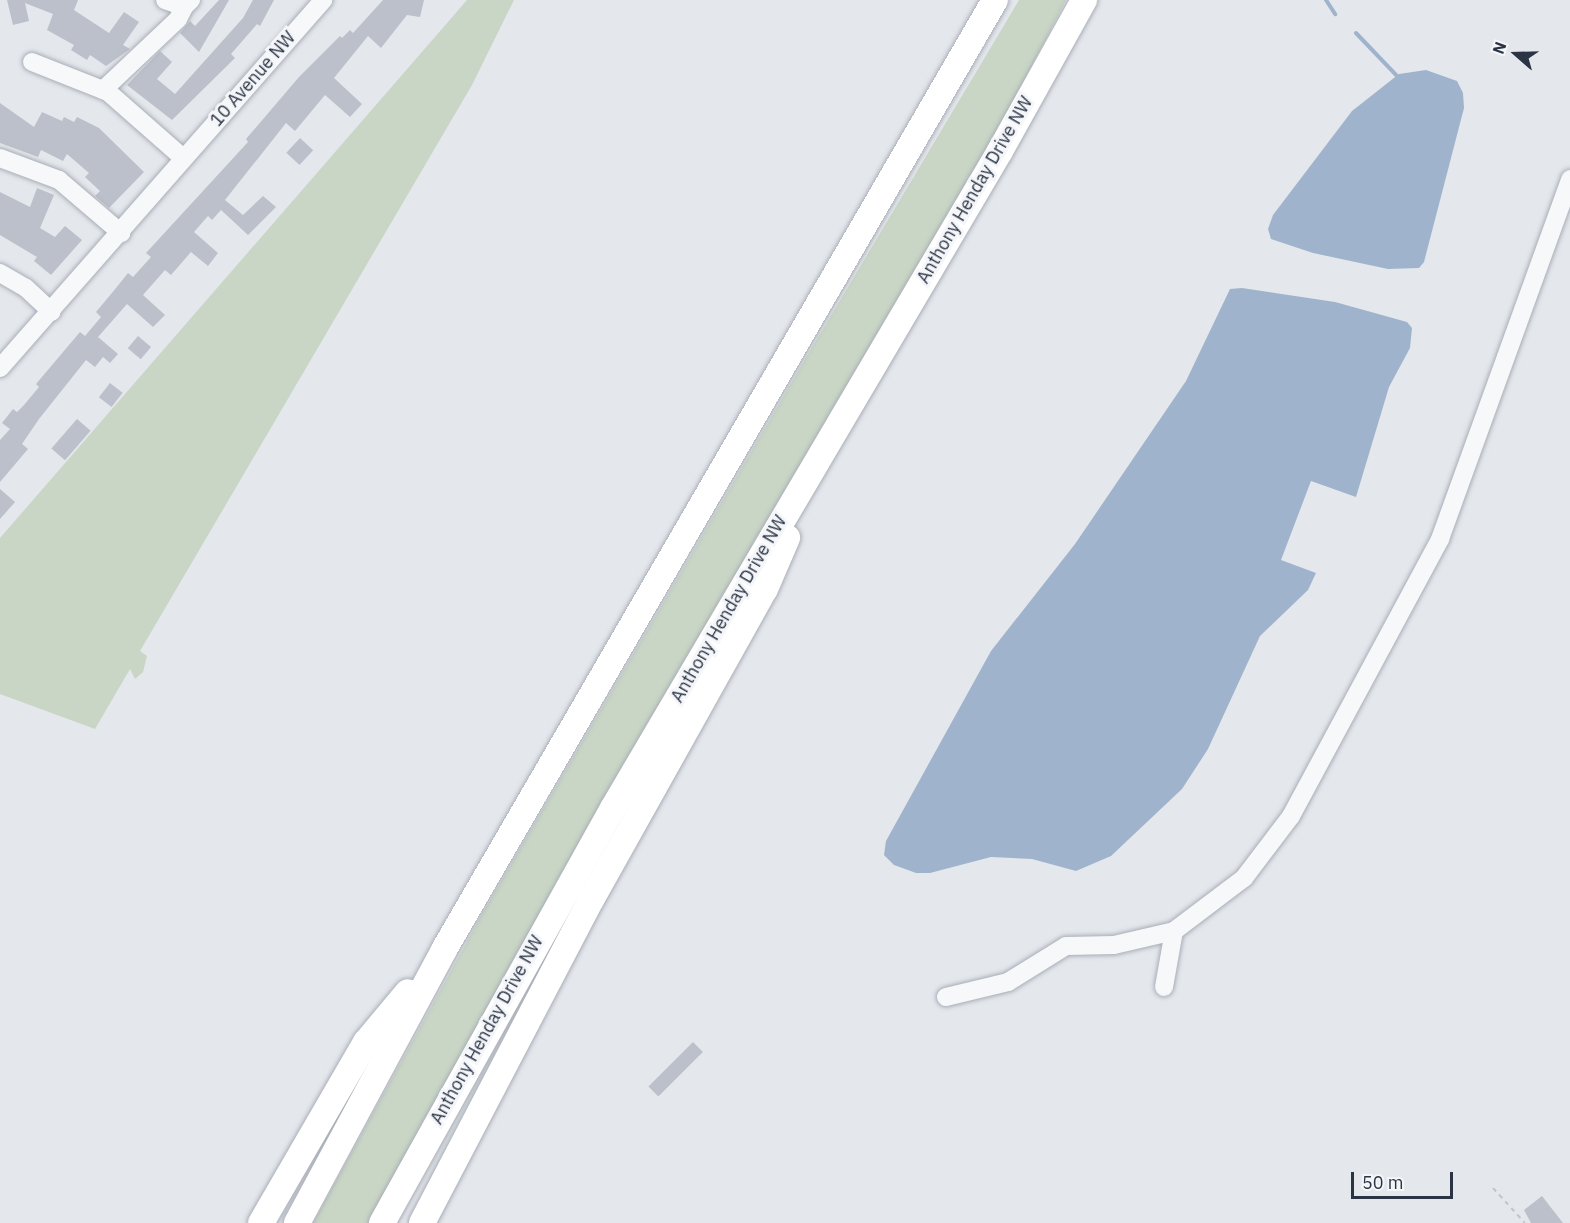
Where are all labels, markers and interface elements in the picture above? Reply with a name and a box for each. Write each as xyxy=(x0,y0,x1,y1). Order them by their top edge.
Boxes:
north arrow xyxy=(1486,24,1546,84)
street label: 10 Avenue NW xyxy=(206,27,300,131)
text: N xyxy=(1488,39,1510,57)
street label: Anthony Henday Drive NW xyxy=(913,93,1037,287)
street label: Anthony Henday Drive NW xyxy=(667,512,791,706)
street label: Anthony Henday Drive NW xyxy=(426,932,548,1128)
scale bar xyxy=(1354,1160,1456,1198)
text: 50 m xyxy=(1362,1171,1404,1194)

